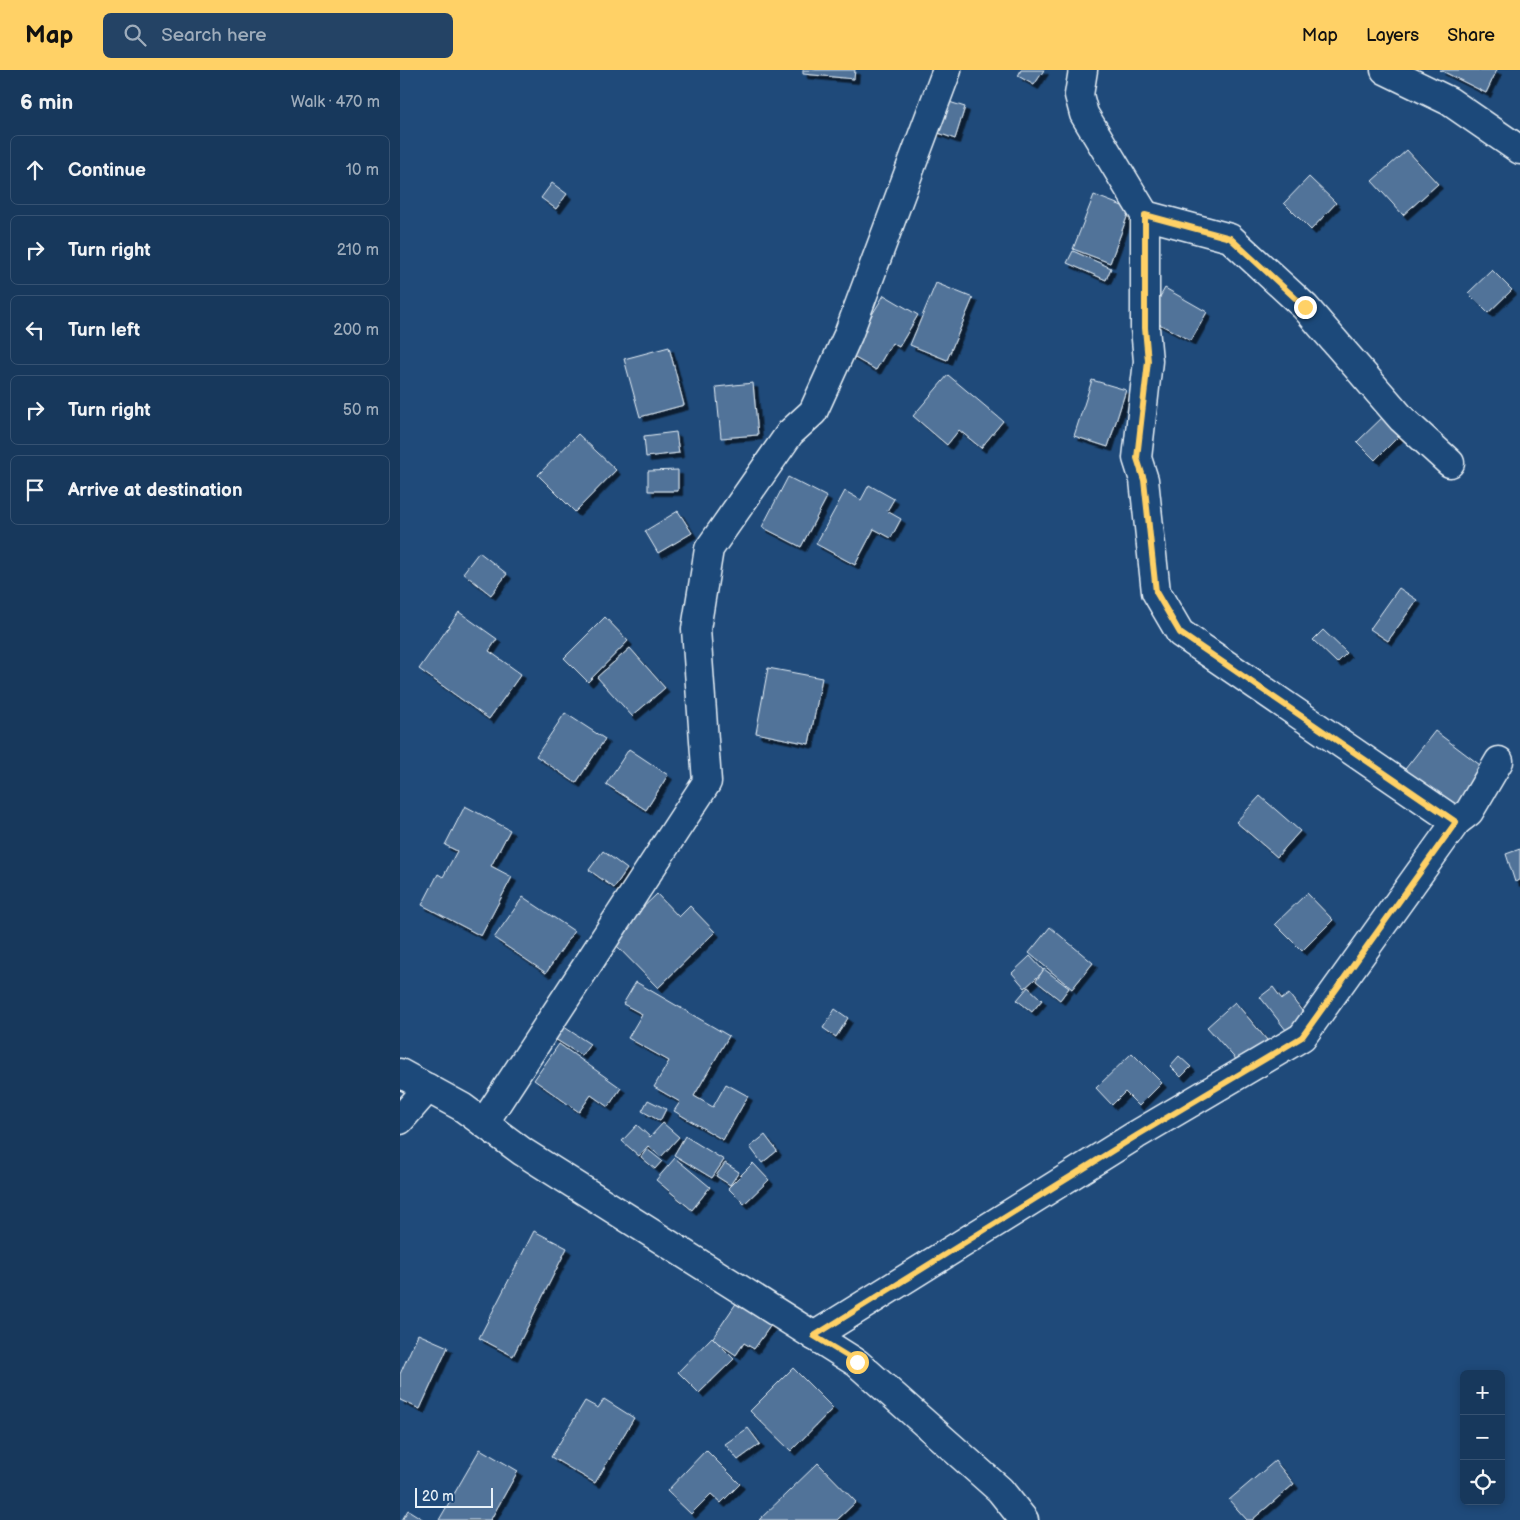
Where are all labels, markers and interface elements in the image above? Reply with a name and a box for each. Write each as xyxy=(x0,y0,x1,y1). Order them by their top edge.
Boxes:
search box xyxy=(103,13,453,58)
text: Map xyxy=(25,21,73,50)
icon: search xyxy=(121,21,149,49)
text: Search here xyxy=(161,24,267,47)
text: Map xyxy=(1302,25,1338,46)
text: Layers xyxy=(1366,25,1419,46)
text: Share xyxy=(1447,25,1495,46)
text: 6 min xyxy=(20,90,73,115)
text: Walk · 470 m xyxy=(291,93,380,112)
icon: ahead xyxy=(21,156,49,184)
text: Continue xyxy=(68,159,146,182)
text: 10 m xyxy=(346,161,379,180)
icon: right xyxy=(21,236,49,264)
text: Turn right xyxy=(68,239,151,262)
text: 210 m xyxy=(337,241,379,260)
route end xyxy=(1294,296,1317,319)
icon: left xyxy=(21,316,49,344)
text: Turn left xyxy=(68,319,140,342)
text: 200 m xyxy=(333,321,379,340)
icon: right xyxy=(21,396,49,424)
text: Turn right xyxy=(68,399,151,422)
text: 50 m xyxy=(343,401,379,420)
icon: arrive xyxy=(21,476,49,504)
text: Arrive at destination xyxy=(68,479,243,502)
route start xyxy=(846,1351,869,1374)
map controls xyxy=(1460,1370,1505,1505)
button: + xyxy=(1460,1370,1505,1415)
button: − xyxy=(1460,1415,1505,1460)
button: locate xyxy=(1460,1460,1505,1505)
scale bar xyxy=(415,1485,492,1508)
text: 20 m xyxy=(422,1488,454,1505)

